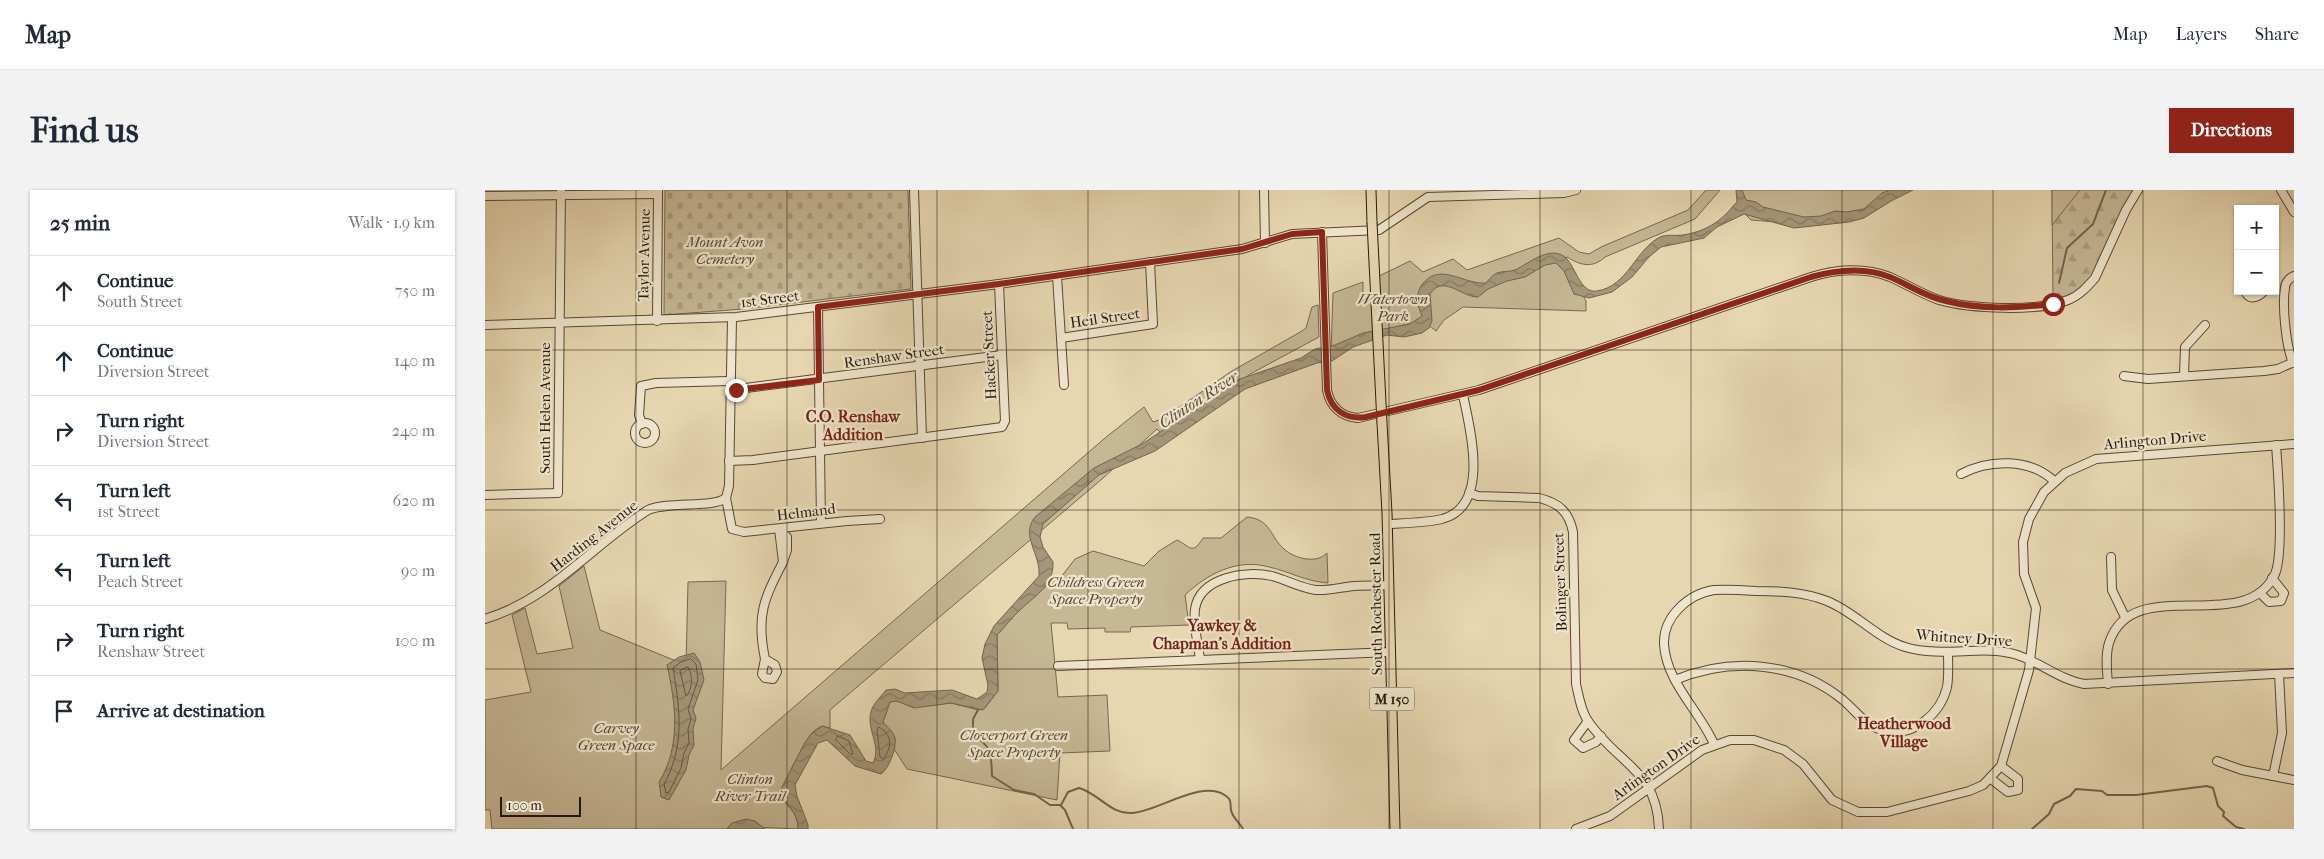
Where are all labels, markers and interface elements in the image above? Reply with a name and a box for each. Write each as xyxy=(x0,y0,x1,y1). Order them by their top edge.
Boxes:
text: Map xyxy=(25,21,71,49)
text: Map xyxy=(2113,24,2147,45)
text: Layers xyxy=(2175,24,2227,45)
text: Share xyxy=(2255,24,2299,45)
button: Directions xyxy=(2169,108,2294,153)
text: Find us xyxy=(30,110,139,151)
map controls xyxy=(2234,205,2279,295)
button: + xyxy=(2234,205,2279,250)
street label: Taylor Avenue xyxy=(634,208,654,302)
text: 25 min xyxy=(50,211,110,235)
text: Walk · 1.9 km xyxy=(348,213,435,232)
park label: Mount Avon Cemetery xyxy=(685,233,764,268)
button: − xyxy=(2234,250,2279,295)
text: Continue xyxy=(97,270,173,292)
icon: ahead xyxy=(50,277,78,305)
text: 750 m xyxy=(395,281,435,300)
street label: 1st Street xyxy=(740,286,801,312)
park label: Watertown Park xyxy=(1358,290,1428,325)
text: South Street xyxy=(97,292,183,311)
route start xyxy=(2042,293,2065,316)
street label: Heil Street xyxy=(1069,304,1142,332)
street label: Hacker Street xyxy=(978,309,1000,400)
text: Continue xyxy=(97,340,173,362)
street label: Renshaw Street xyxy=(843,340,946,372)
street label: South Helen Avenue xyxy=(536,342,554,474)
icon: ahead xyxy=(50,347,78,375)
text: 140 m xyxy=(394,351,435,370)
text: Diversion Street xyxy=(97,362,210,381)
water label: Clinton River xyxy=(1155,366,1243,432)
route end xyxy=(725,379,748,402)
district label: C.O. Renshaw Addition xyxy=(806,407,901,444)
text: Turn right xyxy=(97,410,184,432)
icon: right xyxy=(50,417,78,445)
text: 240 m xyxy=(392,421,435,440)
street label: Arlington Drive xyxy=(2102,426,2208,454)
text: Diversion Street xyxy=(97,432,210,451)
text: Turn left xyxy=(97,480,171,502)
icon: left xyxy=(50,487,78,515)
text: 620 m xyxy=(393,491,435,510)
street label: Harding Avenue xyxy=(547,496,642,576)
street label: Helmand xyxy=(775,499,837,525)
text: 1st Street xyxy=(97,502,160,521)
street label: South Rochester Road xyxy=(1366,532,1386,675)
street label: Bolinger Street xyxy=(1549,532,1571,632)
text: Turn left xyxy=(97,550,171,572)
icon: left xyxy=(50,557,78,585)
text: 90 m xyxy=(401,561,435,580)
text: Peach Street xyxy=(97,572,183,591)
park label: Childress Green Space Property xyxy=(1047,573,1145,608)
district label: Yawkey & Chapman's Addition xyxy=(1153,616,1292,654)
text: Turn right xyxy=(97,620,184,642)
street label: Whitney Drive xyxy=(1914,626,2013,650)
icon: right xyxy=(50,627,78,655)
text: 100 m xyxy=(395,631,435,650)
text: Renshaw Street xyxy=(97,642,205,661)
road number: M 150 xyxy=(1369,688,1415,710)
icon: arrive xyxy=(50,697,78,725)
text: Arrive at destination xyxy=(97,700,265,722)
district label: Heatherwood Village xyxy=(1857,714,1952,752)
park label: Carvey Green Space xyxy=(578,719,655,754)
park label: Cloverport Green Space Property xyxy=(960,726,1068,761)
street label: Arlington Drive xyxy=(1608,730,1704,804)
park label: Clinton River Trail xyxy=(714,770,788,805)
scale bar xyxy=(500,794,581,817)
text: 100 m xyxy=(507,797,542,814)

